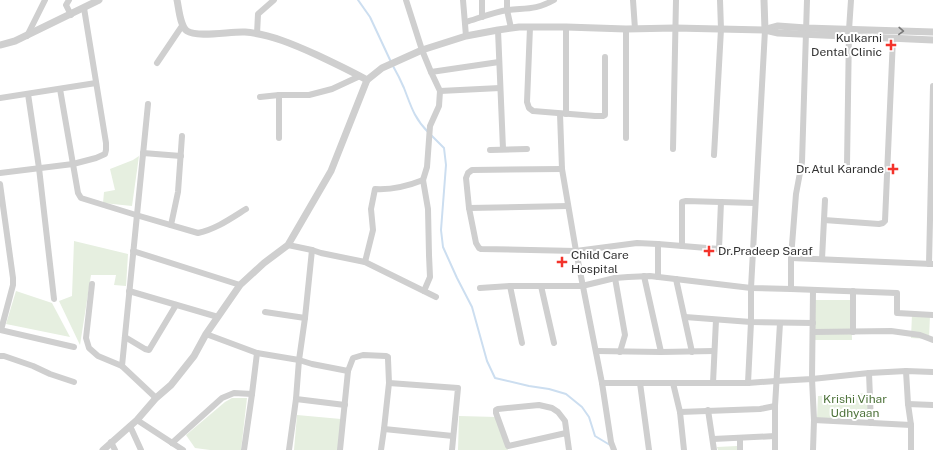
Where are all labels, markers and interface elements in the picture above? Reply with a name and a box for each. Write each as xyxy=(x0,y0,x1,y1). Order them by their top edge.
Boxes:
one-way arrow xyxy=(898,27,904,36)
place label: Kulkarni Dental Clinic xyxy=(811,31,882,59)
marker: Kulkarni Dental Clinic xyxy=(885,39,897,51)
place label: Dr.Atul Karande xyxy=(796,162,884,176)
marker: Dr.Atul Karande xyxy=(887,163,899,175)
place label: Dr.Pradeep Saraf xyxy=(718,244,813,258)
marker: Dr.Pradeep Saraf xyxy=(703,245,715,257)
place label: Child Care Hospital xyxy=(571,248,629,276)
marker: Child Care Hospital xyxy=(556,256,568,268)
park label: Krishi Vihar Udhyaan xyxy=(823,392,887,420)

